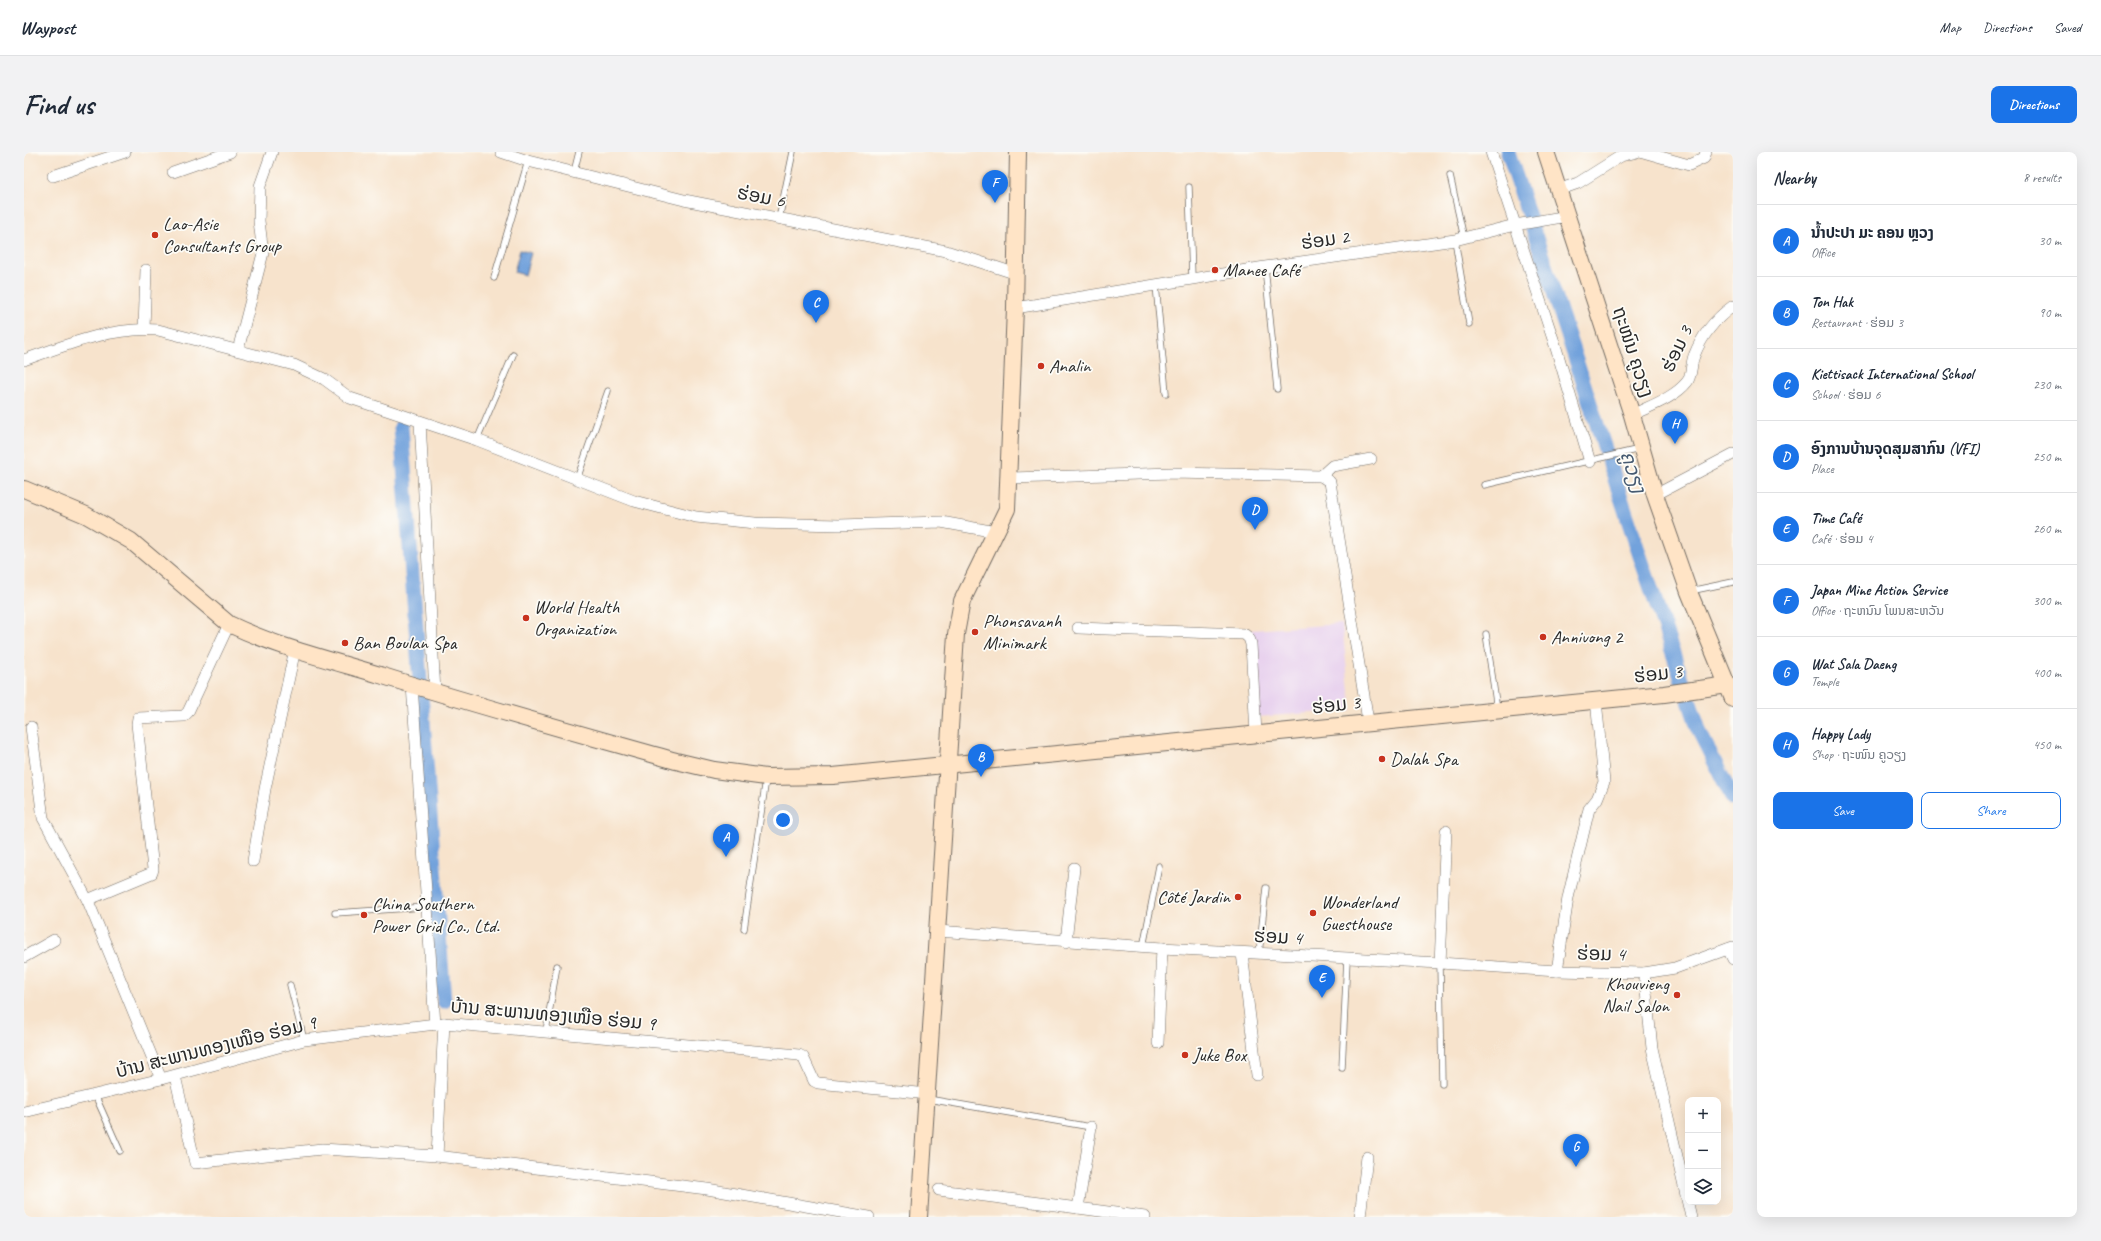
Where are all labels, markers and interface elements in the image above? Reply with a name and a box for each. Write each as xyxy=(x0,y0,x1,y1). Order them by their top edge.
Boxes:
text: Waypost xyxy=(20,16,75,40)
text: Map xyxy=(1940,19,1961,36)
text: Directions xyxy=(1983,19,2032,36)
text: Saved xyxy=(2054,19,2081,36)
button: Directions xyxy=(1991,86,2077,123)
text: Find us xyxy=(24,87,94,122)
text: Nearby xyxy=(1773,168,1816,189)
pin: F xyxy=(982,170,1008,203)
text: 8 results xyxy=(2023,170,2061,186)
street label: ຮ່ອມ 6 xyxy=(735,181,788,214)
place label: Lao-Asie Consultants Group xyxy=(163,212,283,258)
text: ນ້ຳປະປາ ມະ ຄອນ ຫຼວງ xyxy=(1811,224,1934,243)
street label: ຮ່ອມ 2 xyxy=(1299,225,1352,255)
marker: Lao-Asie Consultants Group xyxy=(150,230,160,240)
text: A xyxy=(1783,233,1789,249)
text: 30 m xyxy=(2039,233,2061,249)
text: Office xyxy=(1811,245,1835,261)
place label: Manee Café xyxy=(1223,258,1302,282)
marker: Manee Café xyxy=(1210,265,1220,275)
pin: C xyxy=(803,290,829,323)
text: Ton Hak xyxy=(1811,293,1853,312)
street label: ຖະໜົນ ຄູວຽງ xyxy=(1607,304,1659,400)
text: B xyxy=(1783,305,1789,321)
text: 90 m xyxy=(2039,305,2061,321)
text: Restaurant · ຮ່ອມ 3 xyxy=(1811,315,1903,331)
street label: ຮ່ອມ 3 xyxy=(1656,321,1699,376)
place label: Analin xyxy=(1049,354,1092,378)
marker: Analin xyxy=(1036,361,1046,371)
text: Kiettisack International School xyxy=(1811,365,1973,384)
text: C xyxy=(1783,377,1789,393)
text: 230 m xyxy=(2033,377,2061,393)
text: School · ຮ່ອມ 6 xyxy=(1811,387,1881,403)
pin: H xyxy=(1662,411,1688,444)
text: ອົງການບ້ານຈຸດສຸມສາກົນ (VFI) xyxy=(1811,440,1979,459)
water label: ຄູວຽງ xyxy=(1614,448,1652,498)
text: D xyxy=(1782,449,1790,465)
text: 250 m xyxy=(2033,449,2061,465)
text: Place xyxy=(1811,461,1834,477)
pin: D xyxy=(1242,497,1268,530)
text: Time Café xyxy=(1811,509,1861,528)
text: E xyxy=(1783,521,1789,537)
text: 260 m xyxy=(2033,521,2061,537)
text: Café · ຮ່ອມ 4 xyxy=(1811,531,1873,547)
text: Japan Mine Action Service xyxy=(1811,581,1947,600)
text: F xyxy=(1783,593,1789,609)
text: 300 m xyxy=(2033,593,2061,609)
place label: World Health Organization xyxy=(534,595,620,641)
text: Office · ຖະຫນົນ ໂພນສະຫວັນ xyxy=(1811,603,1944,619)
place label: Phonsavanh Minimark xyxy=(983,609,1062,655)
marker: World Health Organization xyxy=(521,613,531,623)
place label: Annivong 2 xyxy=(1551,625,1624,649)
marker: Phonsavanh Minimark xyxy=(970,627,980,637)
place label: Ban Boulan Spa xyxy=(353,631,458,655)
marker: Annivong 2 xyxy=(1538,632,1548,642)
marker: Ban Boulan Spa xyxy=(340,638,350,648)
text: Wat Sala Daeng xyxy=(1811,655,1896,674)
street label: ຮ່ອມ 3 xyxy=(1633,659,1685,688)
text: G xyxy=(1783,665,1789,681)
text: 400 m xyxy=(2033,665,2061,681)
text: Temple xyxy=(1811,674,1839,690)
street label: ຮ່ອມ 3 xyxy=(1311,690,1363,719)
text: Happy Lady xyxy=(1811,725,1870,744)
text: H xyxy=(1782,737,1790,753)
text: 450 m xyxy=(2033,737,2061,753)
pin: B xyxy=(968,744,994,777)
place label: Dalah Spa xyxy=(1390,747,1460,771)
text: Shop · ຖະໜົນ ຄູວຽງ xyxy=(1811,747,1906,763)
marker: Dalah Spa xyxy=(1377,754,1387,764)
button: Save xyxy=(1773,792,1913,829)
button: Share xyxy=(1921,792,2061,829)
your location xyxy=(773,810,793,830)
pin: A xyxy=(713,824,739,857)
place label: Côté Jardin xyxy=(1157,885,1231,909)
place label: Wonderland Guesthouse xyxy=(1321,890,1400,936)
place label: China Southern Power Grid Co., Ltd. xyxy=(372,892,500,938)
marker: Côté Jardin xyxy=(1233,892,1243,902)
marker: Wonderland Guesthouse xyxy=(1308,908,1318,918)
marker: China Southern Power Grid Co., Ltd. xyxy=(359,910,369,920)
street label: ຮ່ອມ 4 xyxy=(1253,924,1305,950)
street label: ຮ່ອມ 4 xyxy=(1577,942,1628,966)
pin: E xyxy=(1309,965,1335,998)
place label: Khouvieng Nail Salon xyxy=(1602,972,1670,1018)
marker: Khouvieng Nail Salon xyxy=(1672,990,1682,1000)
street label: ບ້ານ ສະພານທອງເໜືອ ຮ່ອມ 9 xyxy=(449,994,658,1036)
street label: ບ້ານ ສະພານທອງເໜືອ ຮ່ອມ 9 xyxy=(113,1010,320,1084)
place label: Juke Box xyxy=(1192,1043,1248,1067)
marker: Juke Box xyxy=(1180,1050,1190,1060)
map controls xyxy=(1685,1097,1721,1205)
button: + xyxy=(1685,1097,1721,1133)
button: − xyxy=(1685,1133,1721,1169)
pin: G xyxy=(1563,1134,1589,1167)
button: layers xyxy=(1685,1169,1721,1205)

